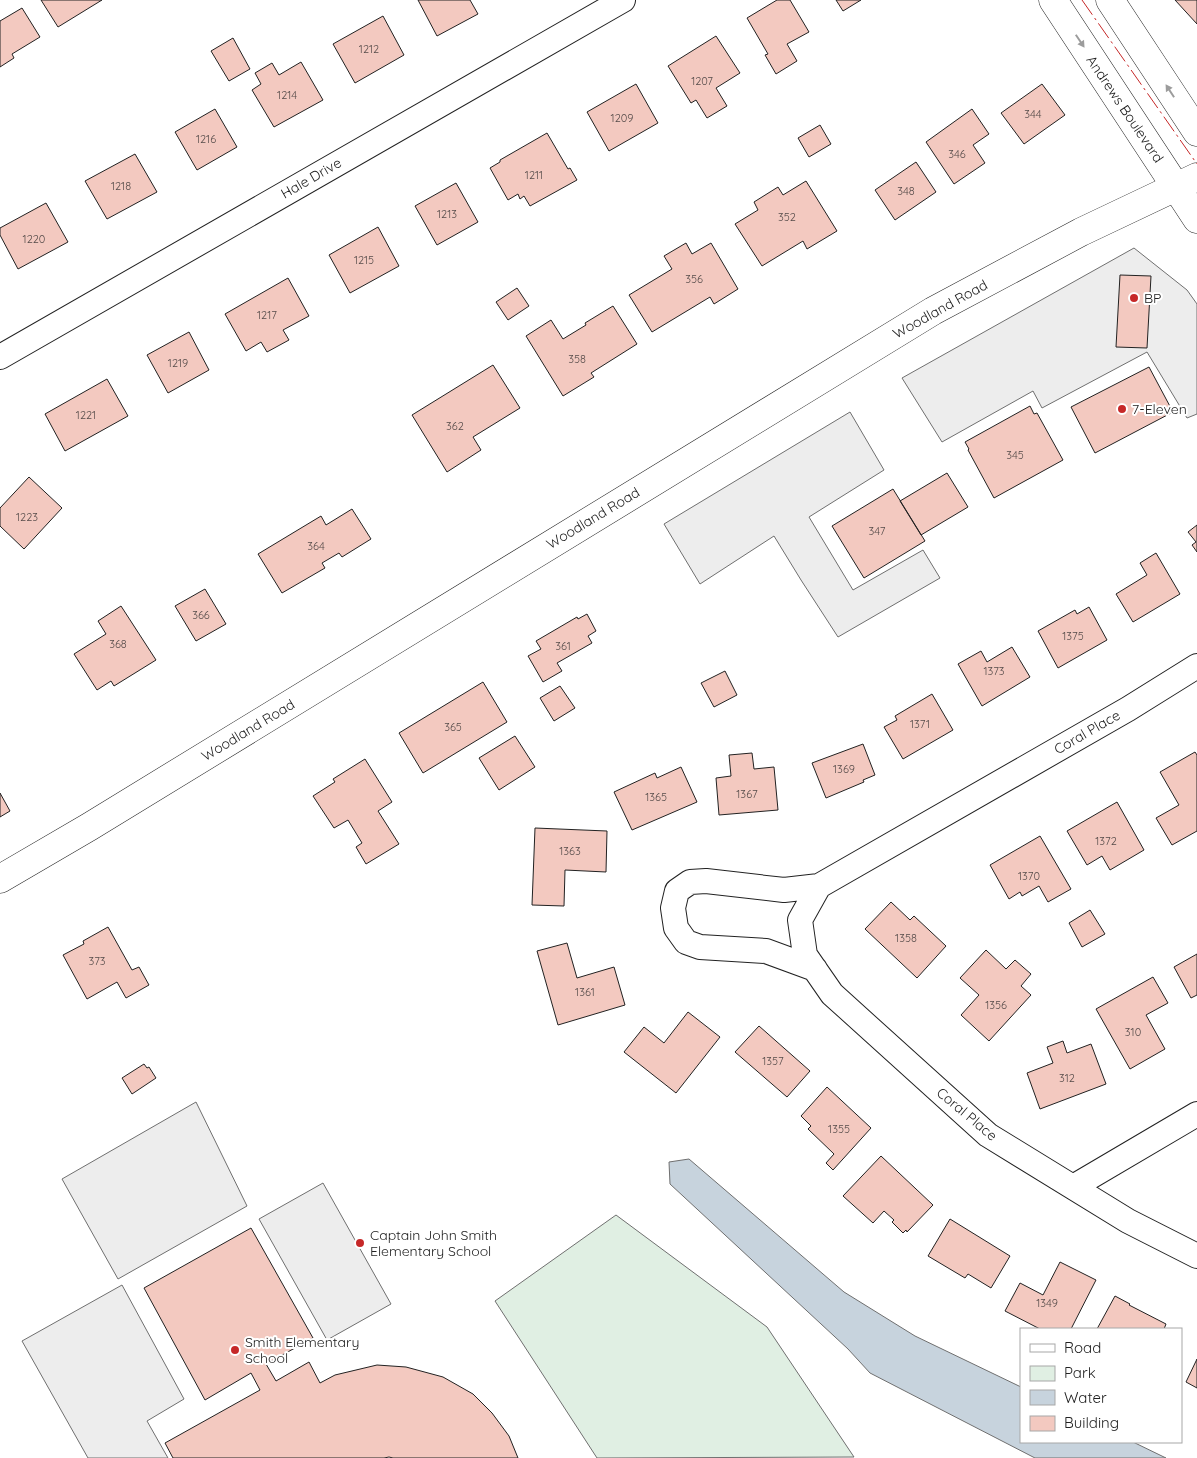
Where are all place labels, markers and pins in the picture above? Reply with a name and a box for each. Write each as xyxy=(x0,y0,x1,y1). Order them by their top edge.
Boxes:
place label: BP xyxy=(1144,289,1161,307)
marker: BP xyxy=(1128,292,1140,304)
place label: 7-Eleven xyxy=(1132,400,1187,418)
marker: 7-Eleven xyxy=(1116,403,1128,415)
place label: Captain John Smith Elementary School xyxy=(370,1226,497,1260)
marker: Captain John Smith Elementary School xyxy=(354,1237,366,1249)
place label: Smith Elementary School xyxy=(245,1333,359,1367)
marker: Smith Elementary School xyxy=(229,1344,241,1356)

